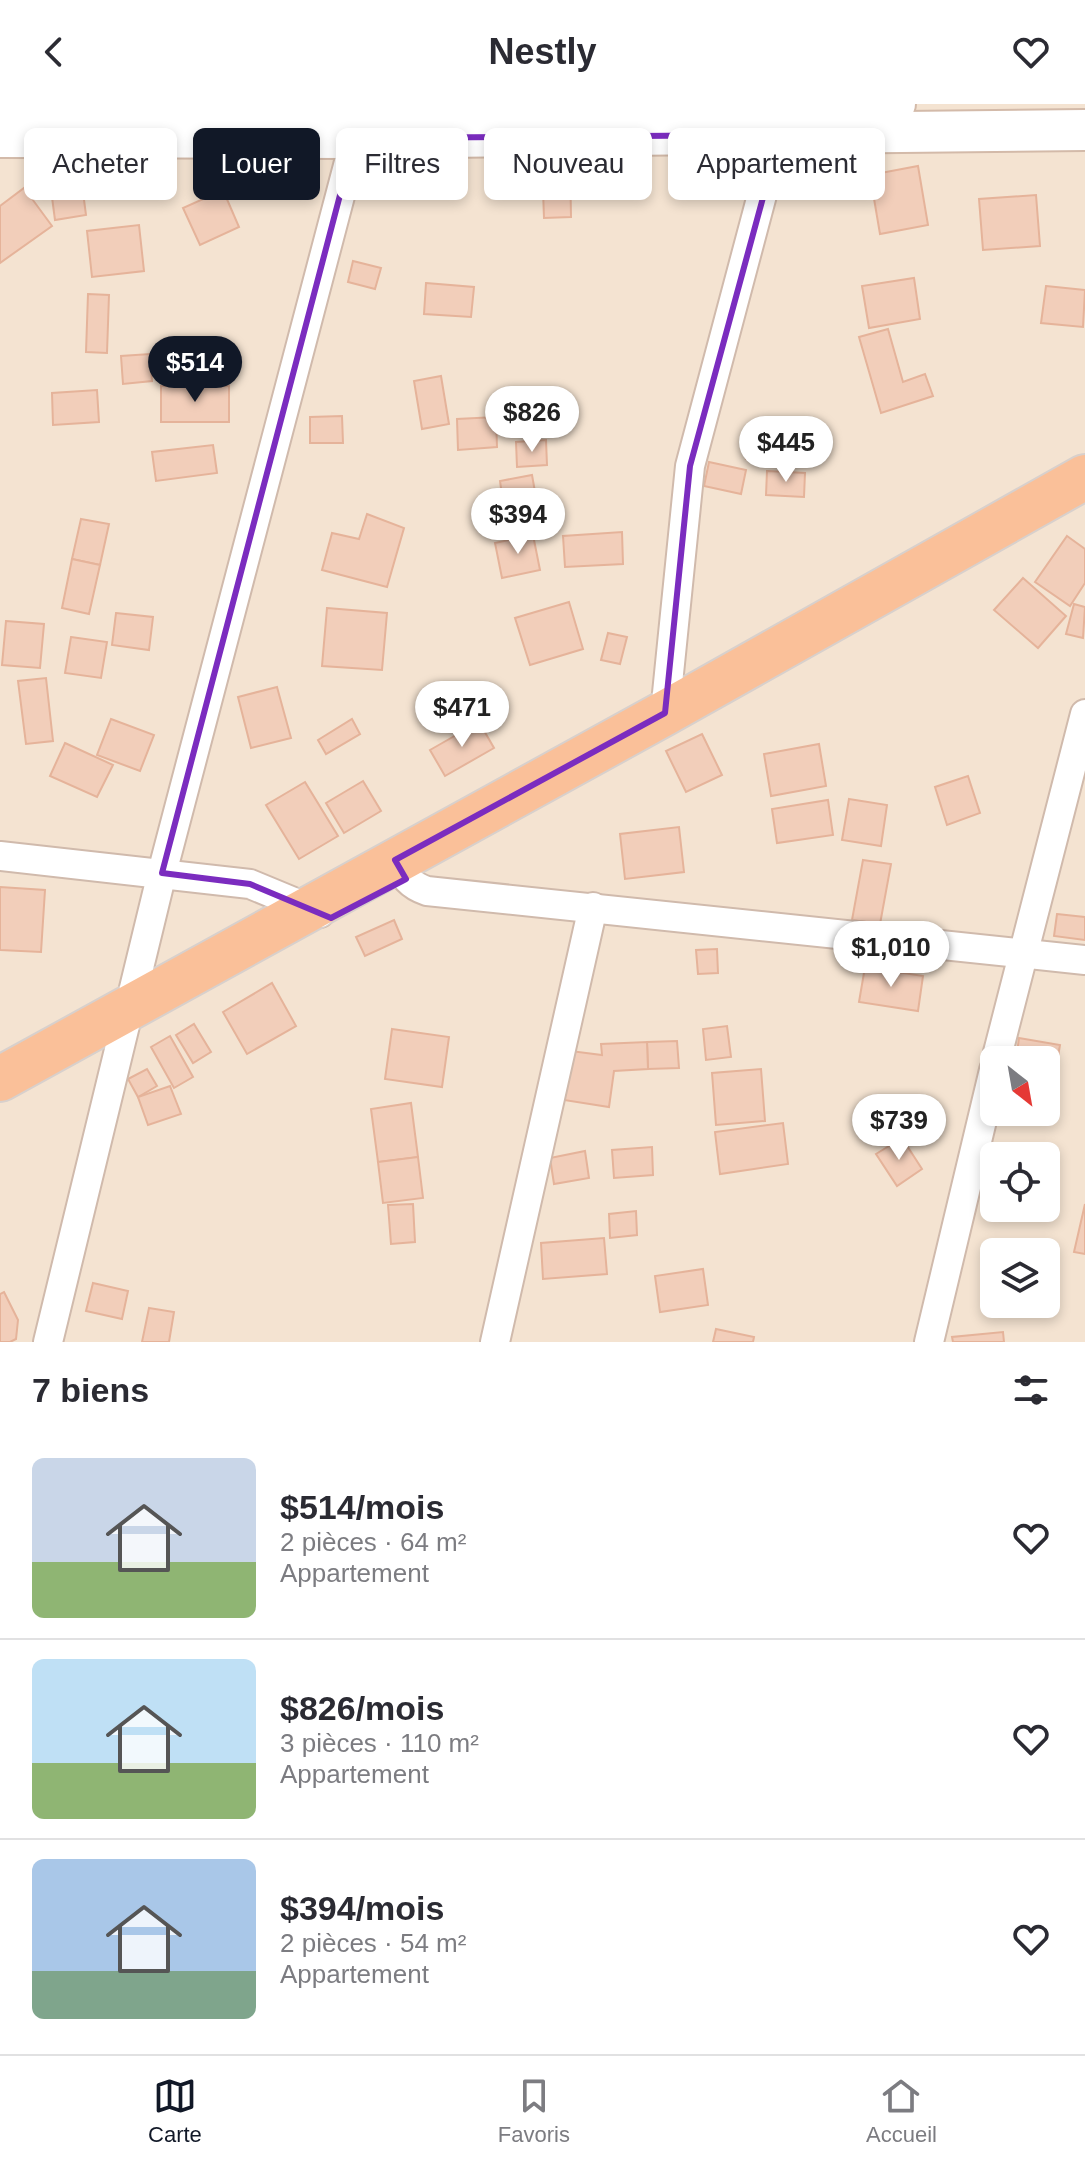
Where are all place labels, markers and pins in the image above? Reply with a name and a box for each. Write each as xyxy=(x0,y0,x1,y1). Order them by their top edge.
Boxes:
pin: $514 xyxy=(148,336,242,404)
pin: $826 xyxy=(485,386,579,454)
pin: $445 xyxy=(739,416,833,484)
pin: $394 xyxy=(471,488,565,556)
pin: $471 xyxy=(415,681,509,749)
pin: $1,010 xyxy=(826,921,956,989)
pin: $739 xyxy=(852,1094,946,1162)

